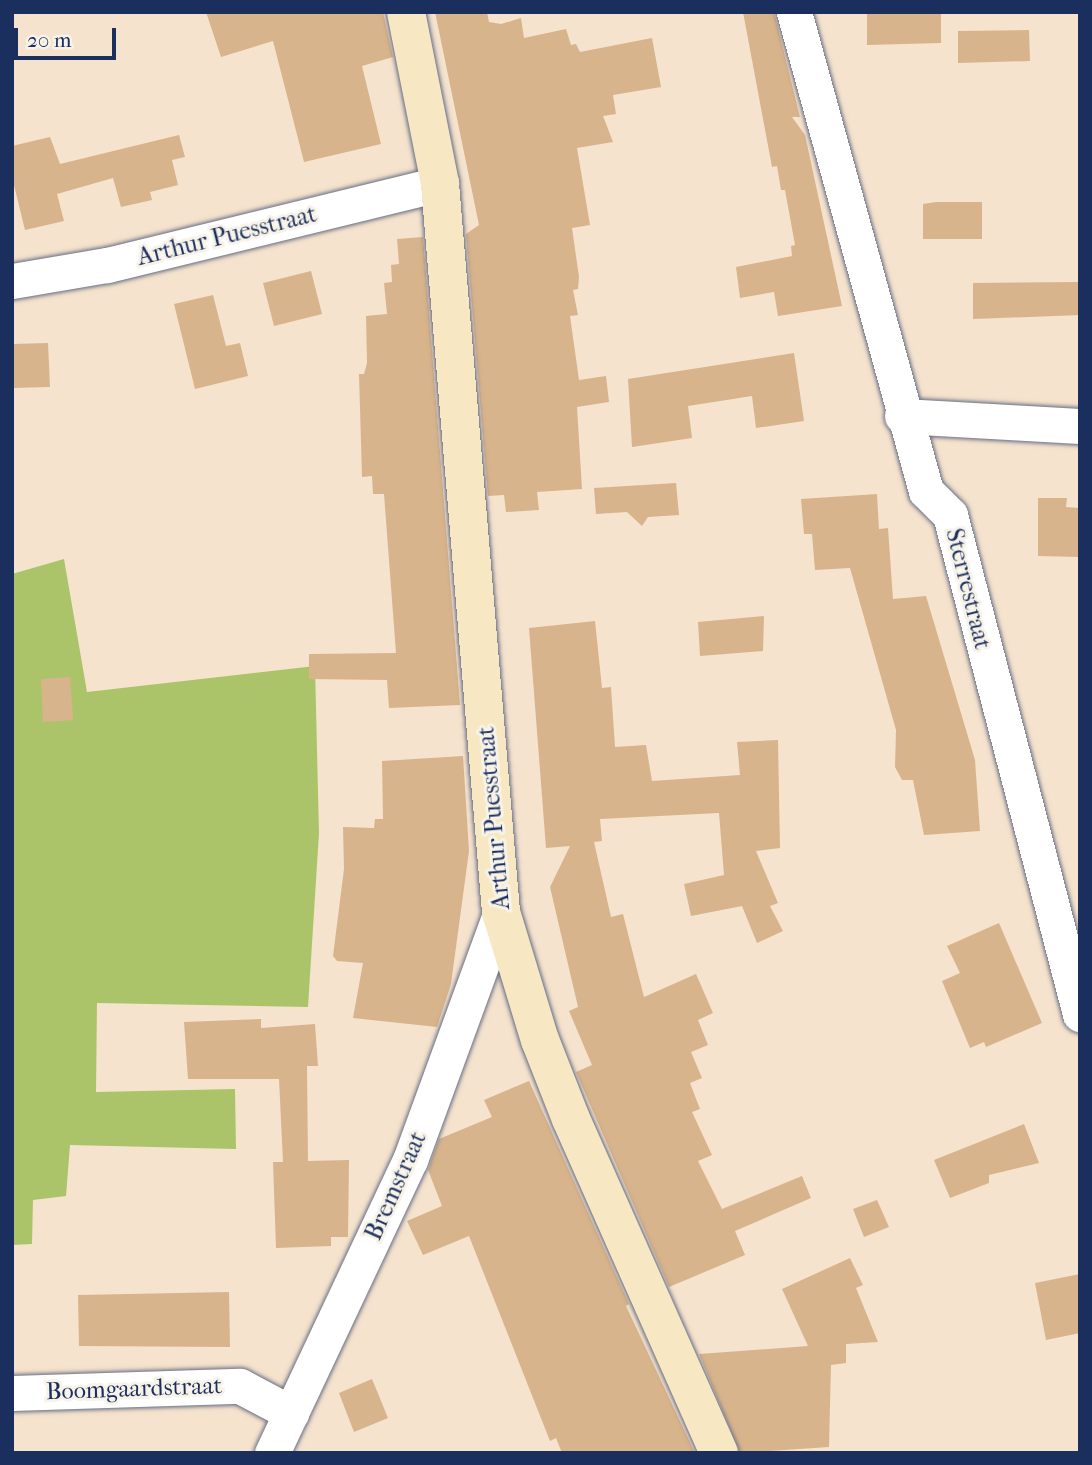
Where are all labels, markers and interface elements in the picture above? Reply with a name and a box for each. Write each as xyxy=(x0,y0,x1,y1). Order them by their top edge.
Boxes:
scale bar xyxy=(18,14,119,58)
text: 20 m xyxy=(27,28,71,52)
street label: Arthur Puesstraat xyxy=(134,200,320,272)
street label: Sterrestraat xyxy=(939,526,997,652)
street label: Arthur Puesstraat xyxy=(472,725,516,911)
street label: Bremstraat xyxy=(359,1127,433,1245)
street label: Boomgaardstraat xyxy=(45,1372,223,1406)

